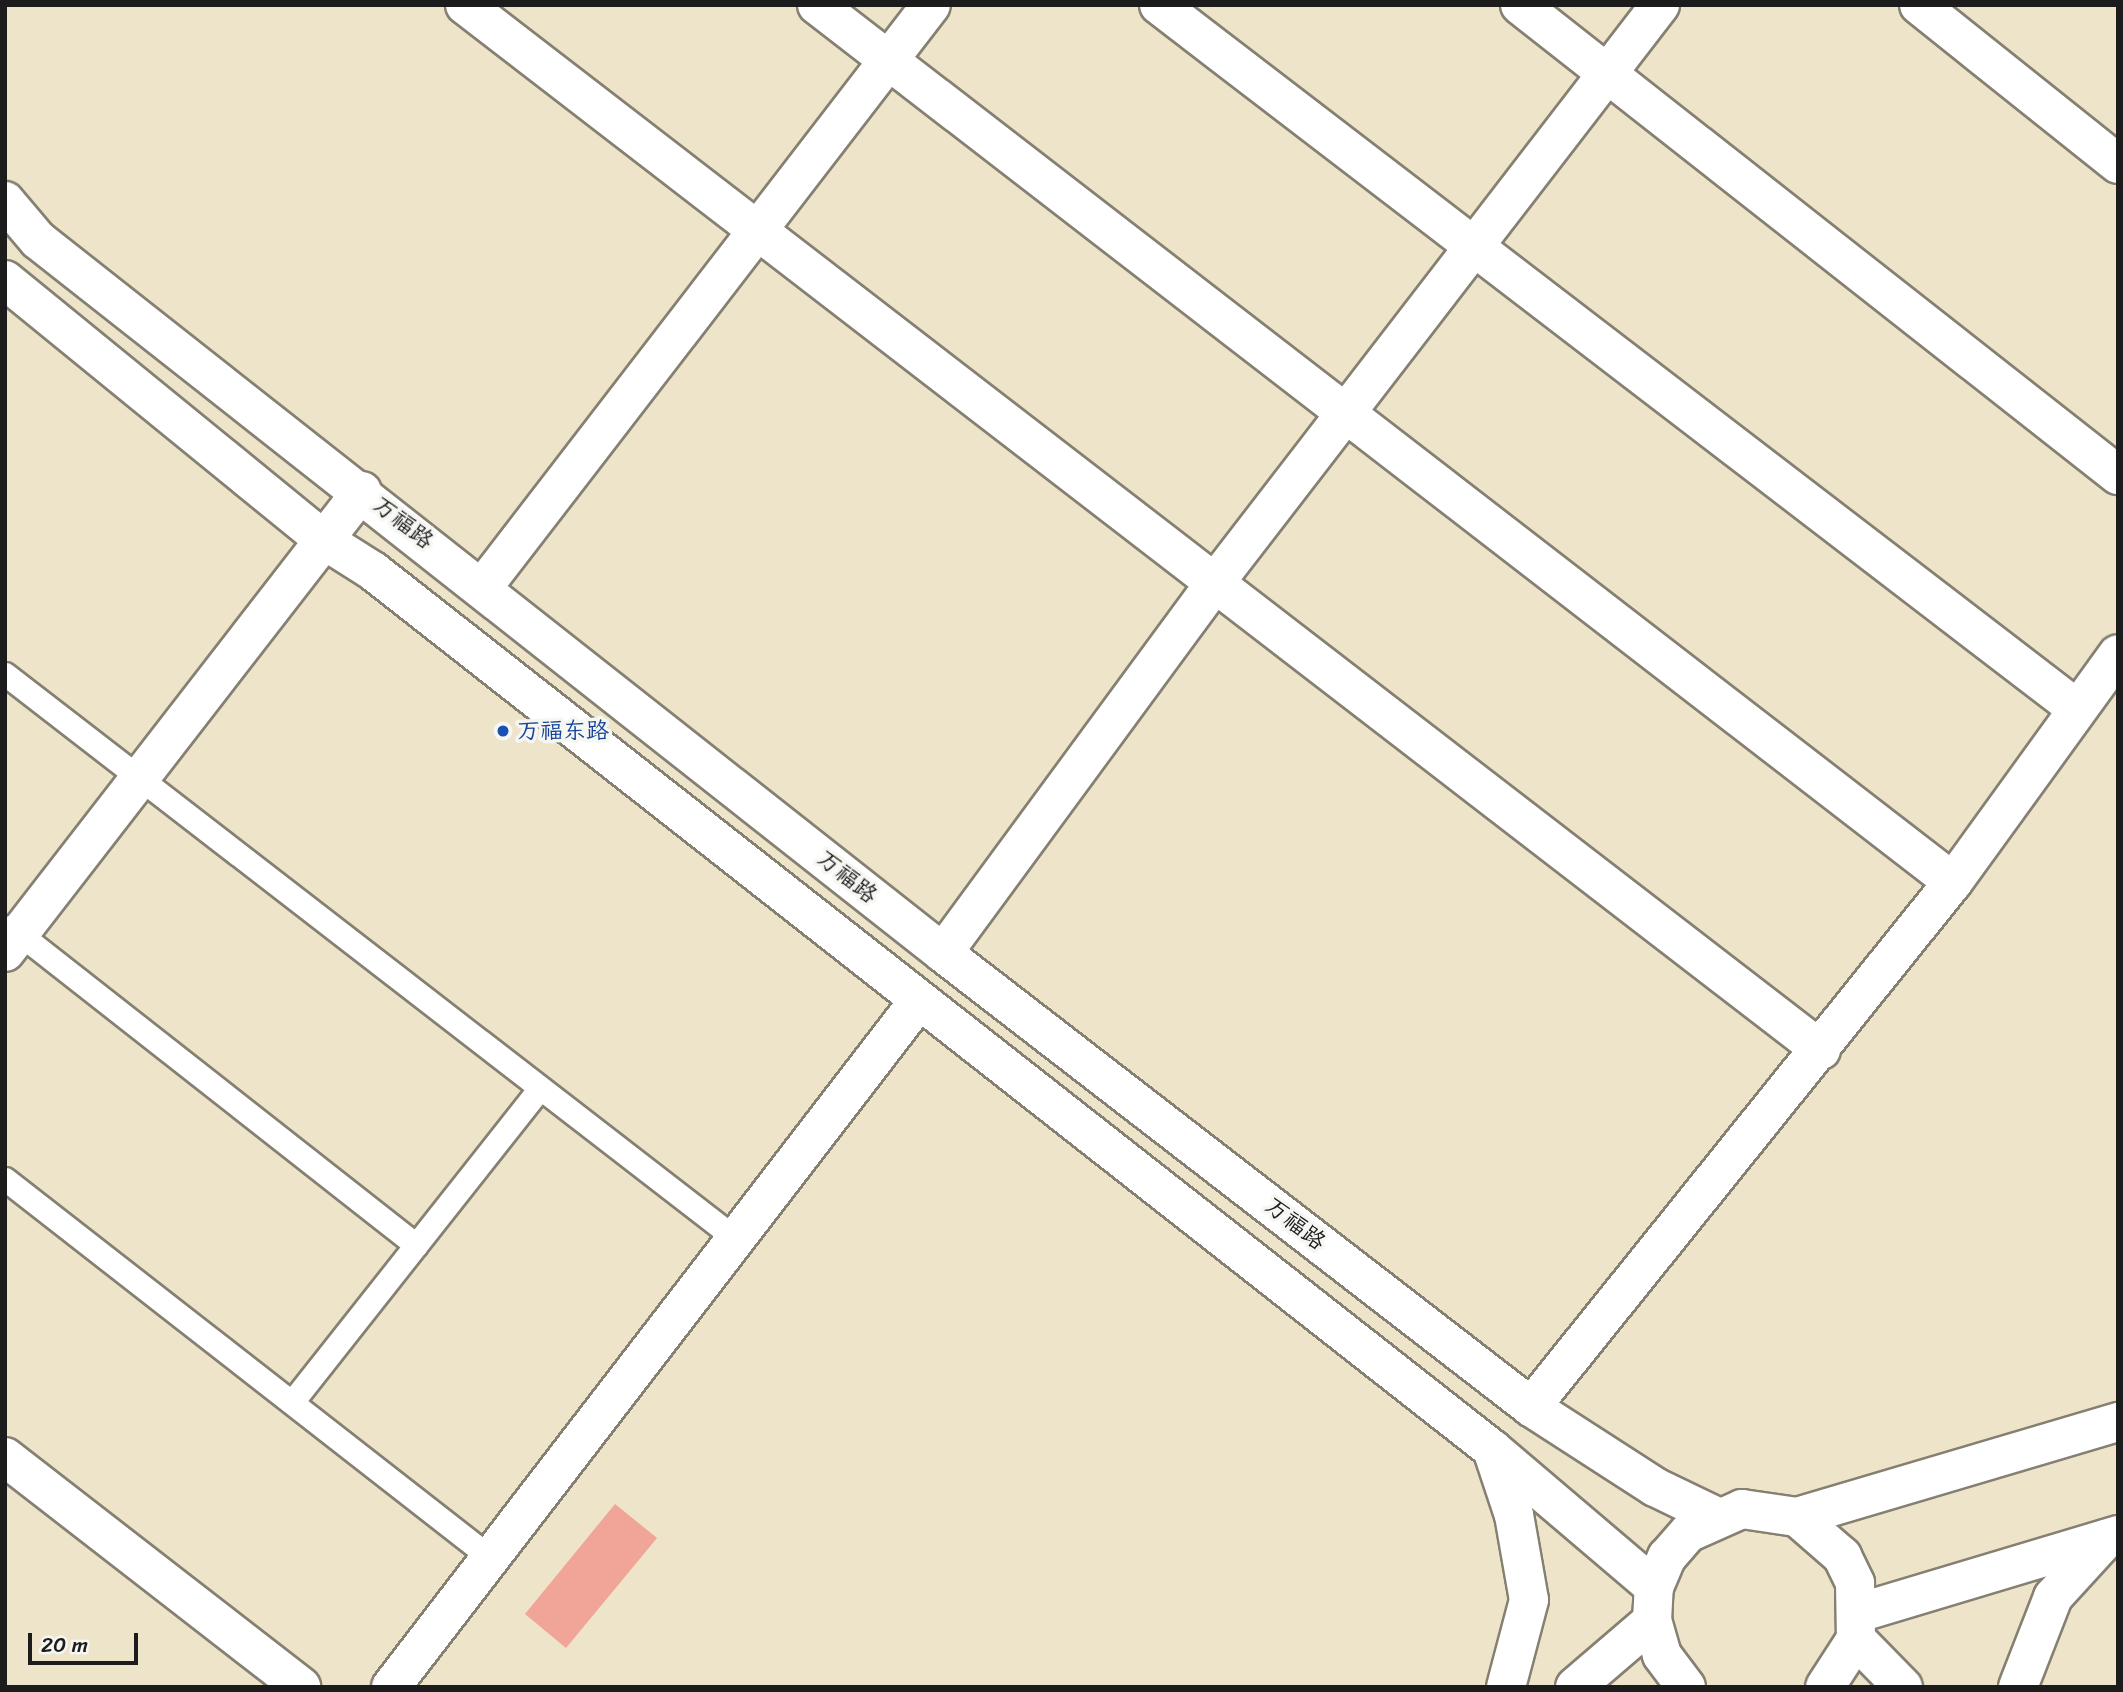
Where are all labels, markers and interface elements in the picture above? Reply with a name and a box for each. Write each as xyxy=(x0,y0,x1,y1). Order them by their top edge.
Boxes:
street label: 万福路 xyxy=(367,491,439,555)
place label: 万福东路 xyxy=(517,717,609,745)
marker: 万福东路 xyxy=(495,723,511,739)
street label: 万福路 xyxy=(812,845,882,909)
street label: 万福路 xyxy=(1259,1192,1331,1256)
scale bar xyxy=(32,1618,142,1662)
text: 20 m xyxy=(41,1626,88,1664)

